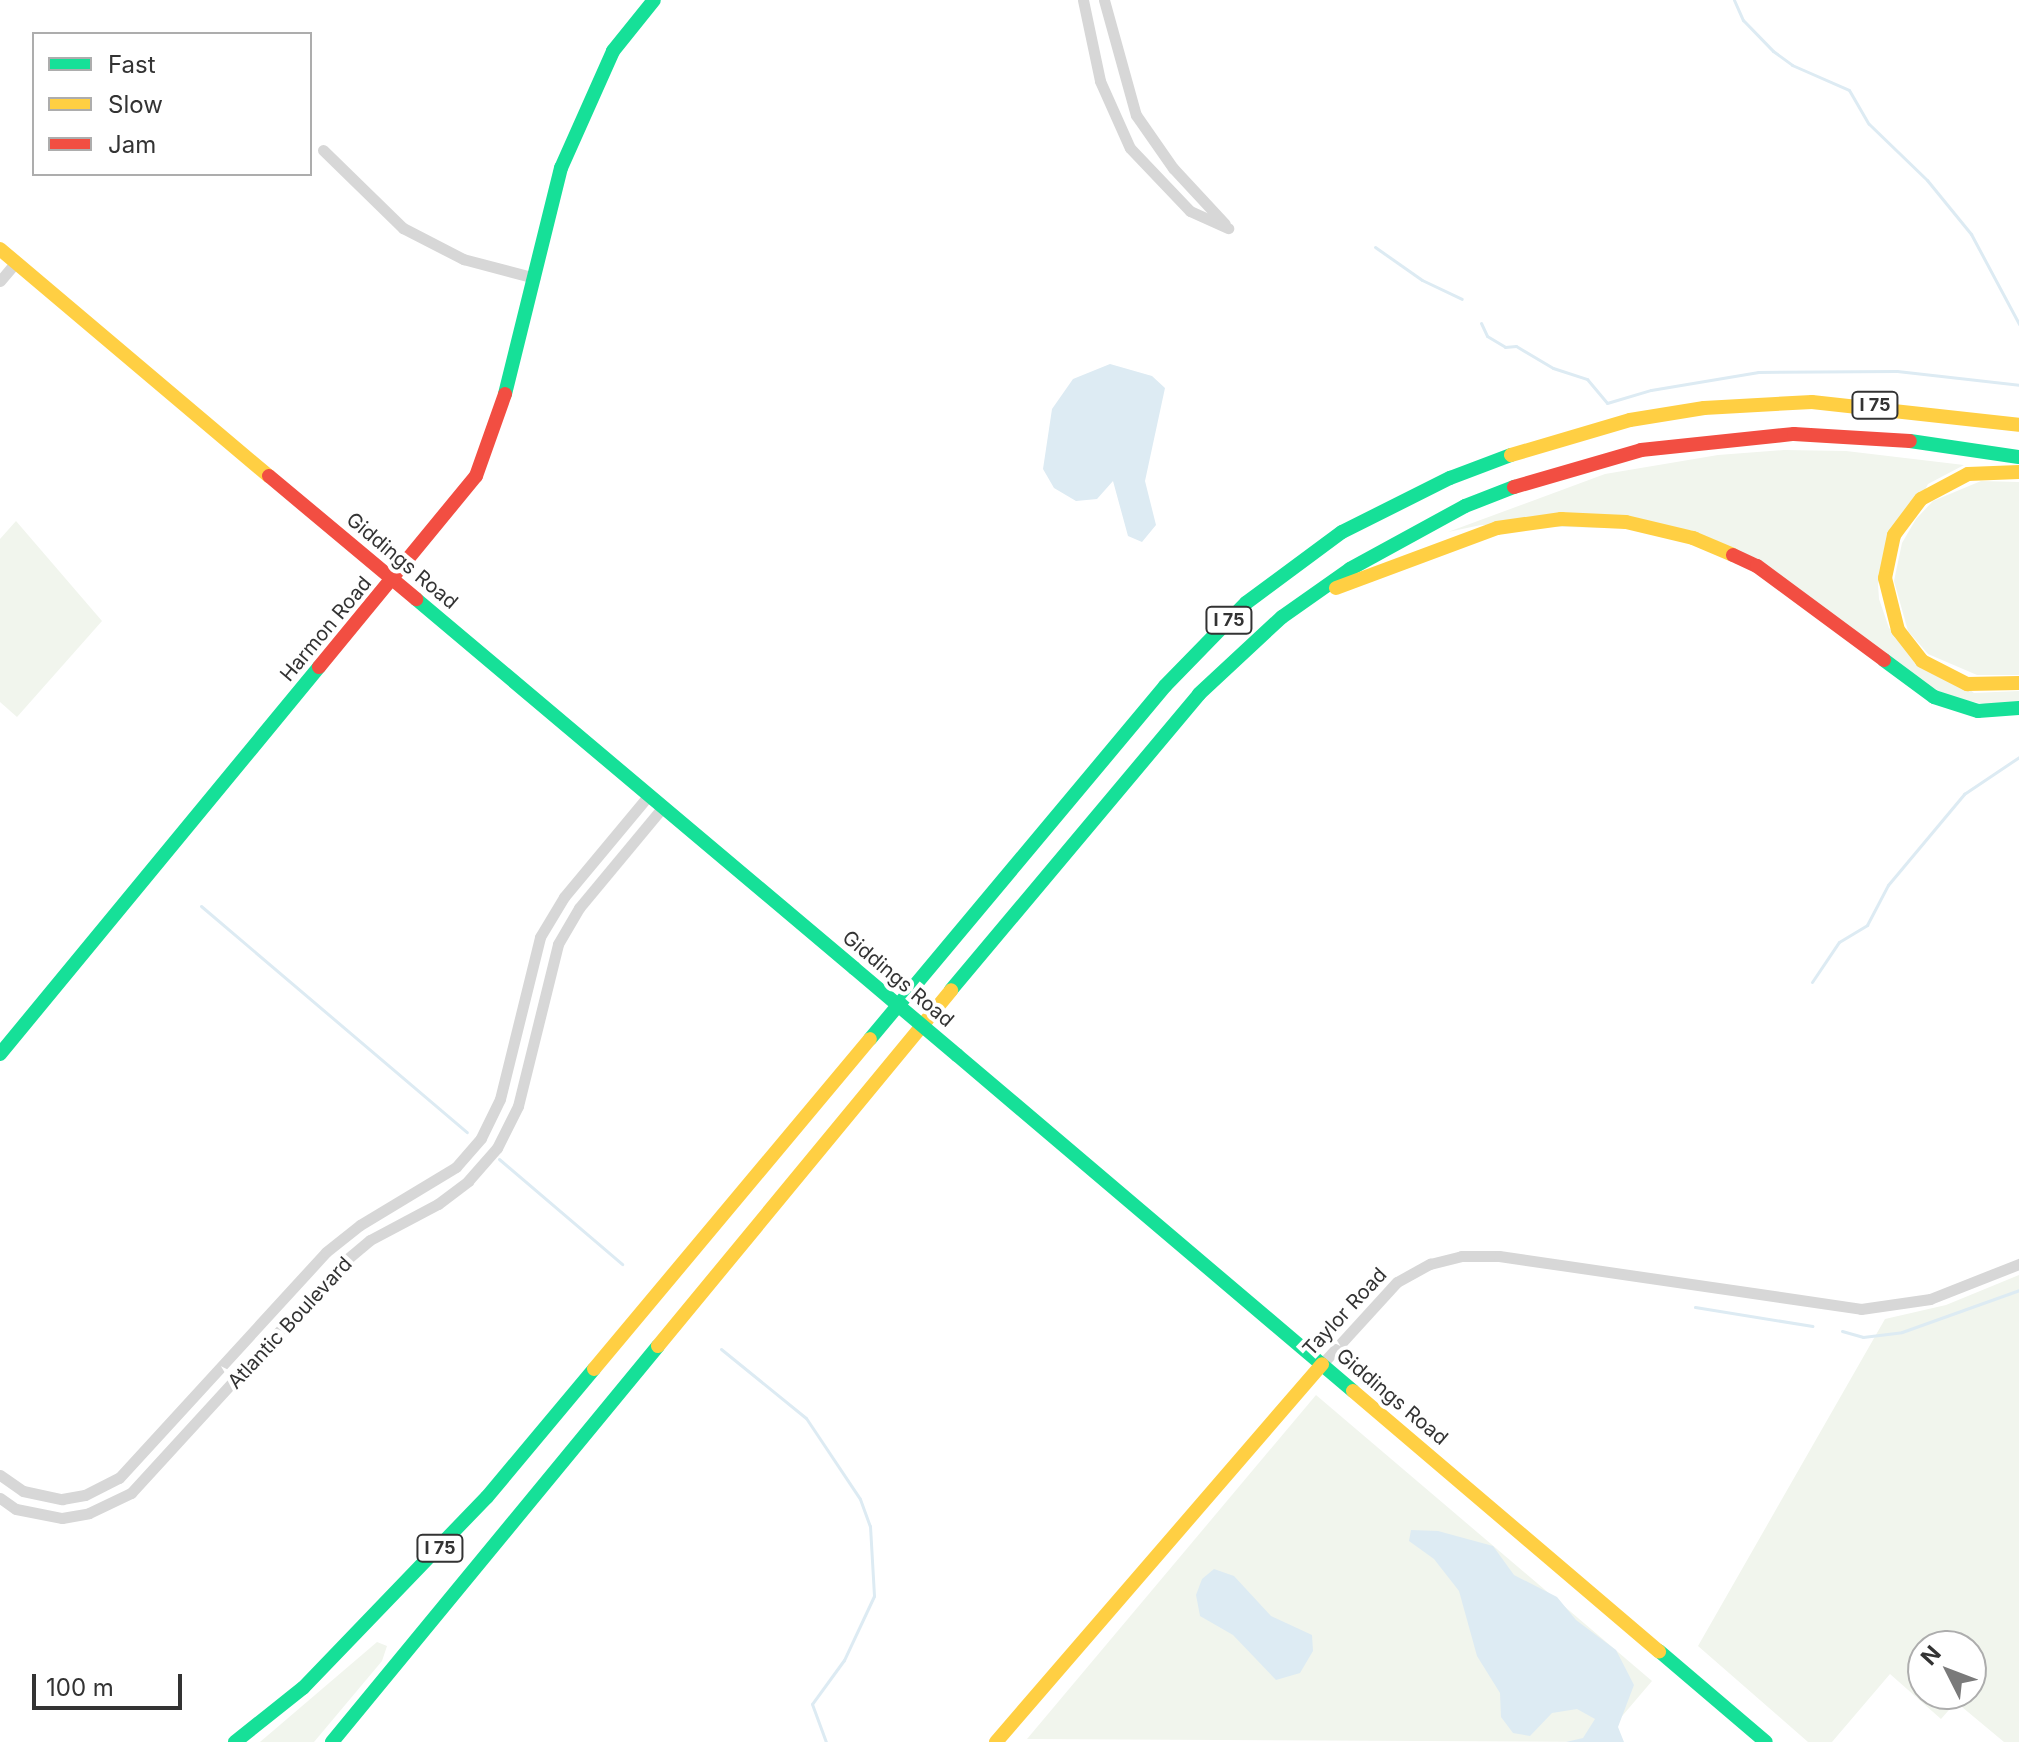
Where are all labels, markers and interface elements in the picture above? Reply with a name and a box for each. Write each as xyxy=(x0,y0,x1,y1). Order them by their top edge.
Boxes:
legend xyxy=(32,32,312,176)
text: Fast xyxy=(108,50,156,79)
text: Slow xyxy=(108,90,163,119)
text: Jam xyxy=(108,130,156,159)
road number: I 75 xyxy=(1851,391,1899,419)
street label: Giddings Road xyxy=(342,508,462,614)
street label: Harmon Road xyxy=(275,572,377,686)
road number: I 75 xyxy=(1205,606,1253,634)
street label: Giddings Road xyxy=(838,926,958,1032)
street label: Atlantic Boulevard xyxy=(223,1252,357,1394)
street label: Taylor Road xyxy=(1298,1263,1392,1361)
street label: Giddings Road xyxy=(1332,1344,1452,1450)
road number: I 75 xyxy=(416,1534,464,1562)
north arrow xyxy=(1907,1630,1987,1710)
text: N xyxy=(1915,1640,1946,1670)
scale bar xyxy=(36,1658,186,1708)
text: 100 m xyxy=(46,1673,114,1702)

